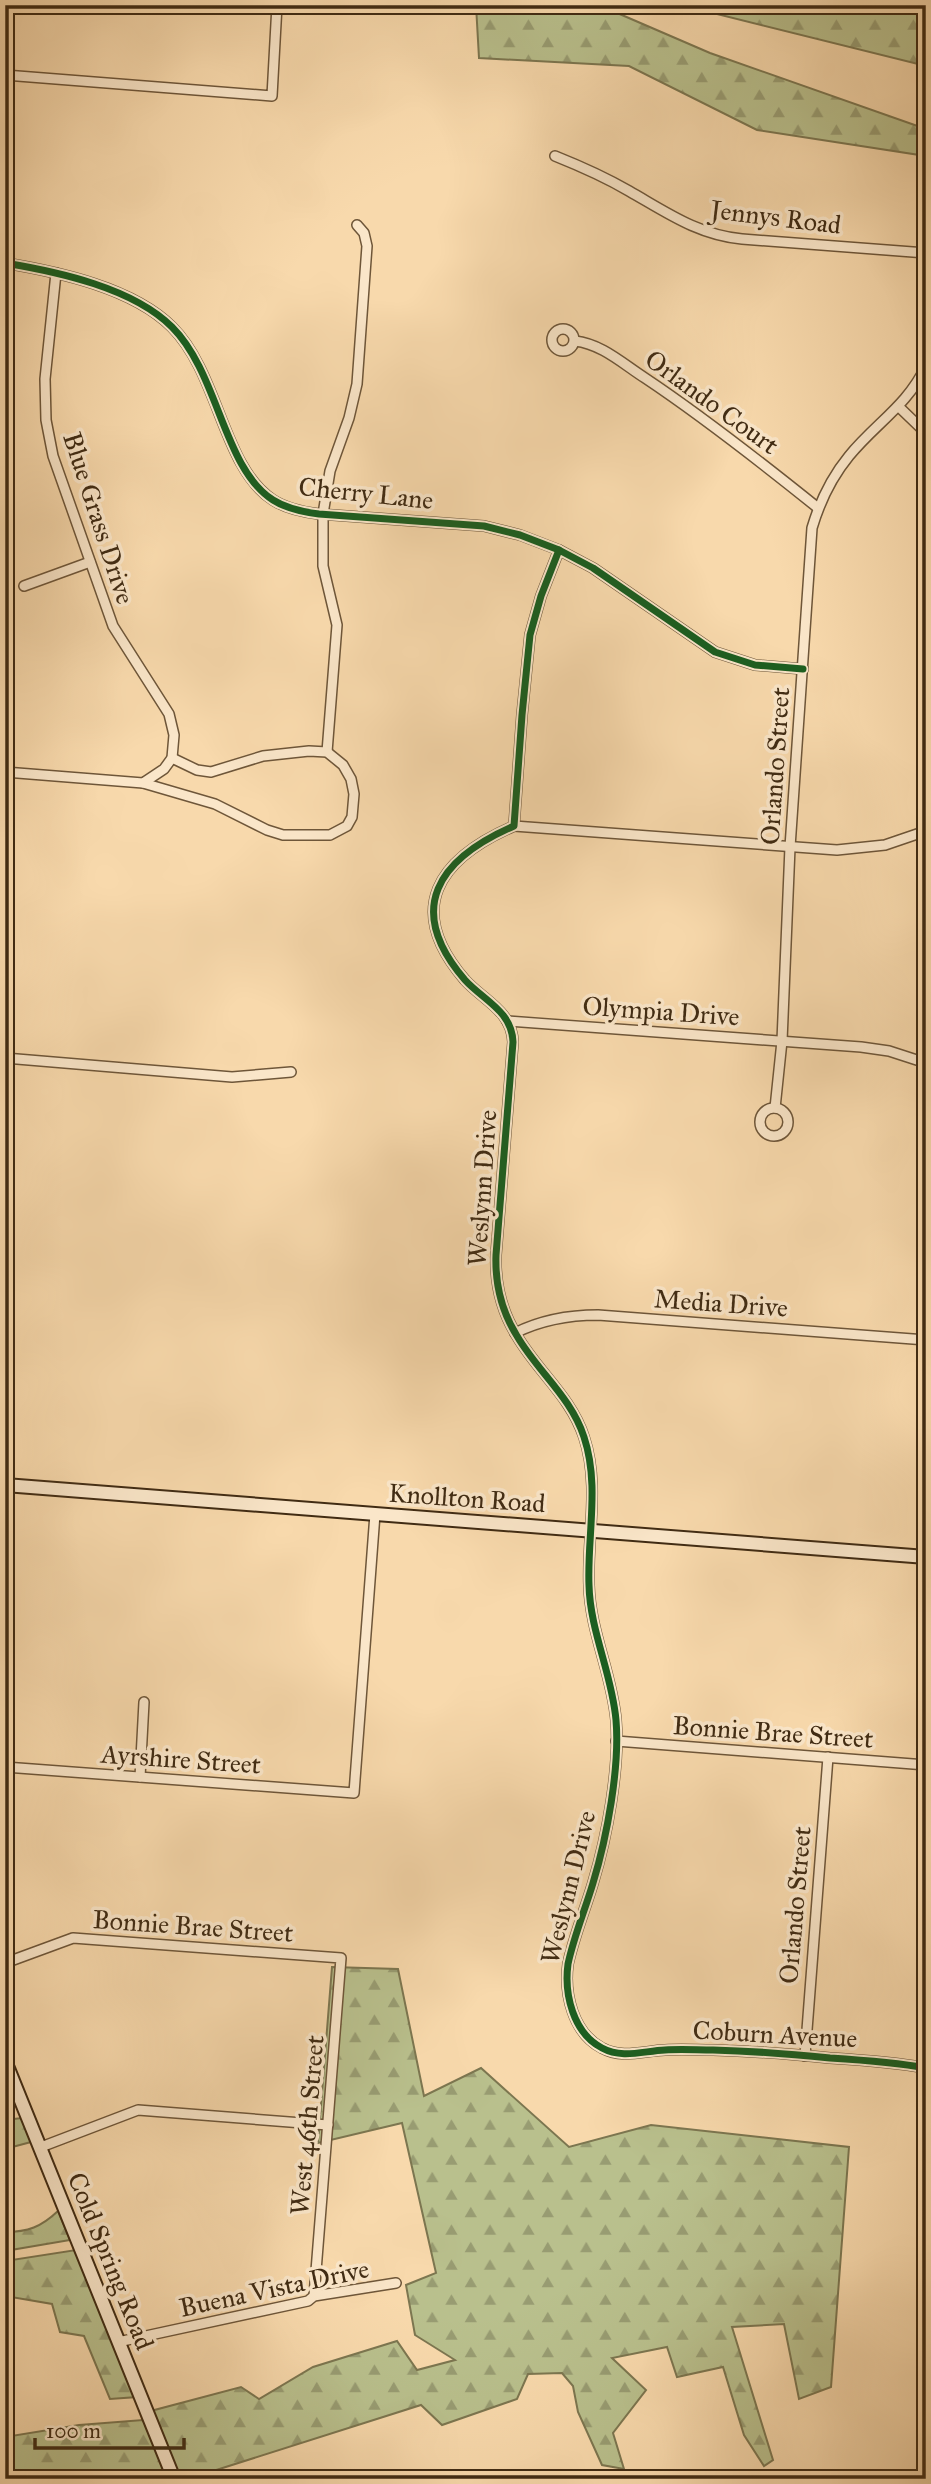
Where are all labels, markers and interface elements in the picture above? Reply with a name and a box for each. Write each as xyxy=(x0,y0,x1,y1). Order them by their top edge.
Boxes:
street label: Jennys Road xyxy=(706,193,843,241)
street label: Orlando Court xyxy=(639,343,785,461)
street label: Blue Grass Drive xyxy=(56,428,142,608)
street label: Cherry Lane xyxy=(297,470,435,516)
street label: Orlando Street xyxy=(754,686,796,846)
street label: Olympia Drive xyxy=(581,990,741,1032)
street label: Weslynn Drive xyxy=(461,1109,503,1267)
street label: Media Drive xyxy=(653,1282,789,1324)
street label: Knollton Road xyxy=(387,1477,547,1519)
street label: Bonnie Brae Street xyxy=(672,1709,874,1755)
street label: Ayrshire Street xyxy=(99,1737,262,1781)
street label: Weslynn Drive xyxy=(534,1807,603,1967)
street label: Orlando Street xyxy=(772,1825,818,1985)
street label: Bonnie Brae Street xyxy=(92,1903,294,1949)
street label: Coburn Avenue xyxy=(692,2014,858,2054)
street label: West 46th Street xyxy=(283,2034,331,2216)
street label: Cold Spring Road xyxy=(61,2168,161,2354)
street label: Buena Vista Drive xyxy=(176,2252,372,2324)
scale bar xyxy=(35,2407,184,2451)
text: 100 m xyxy=(46,2418,101,2444)

